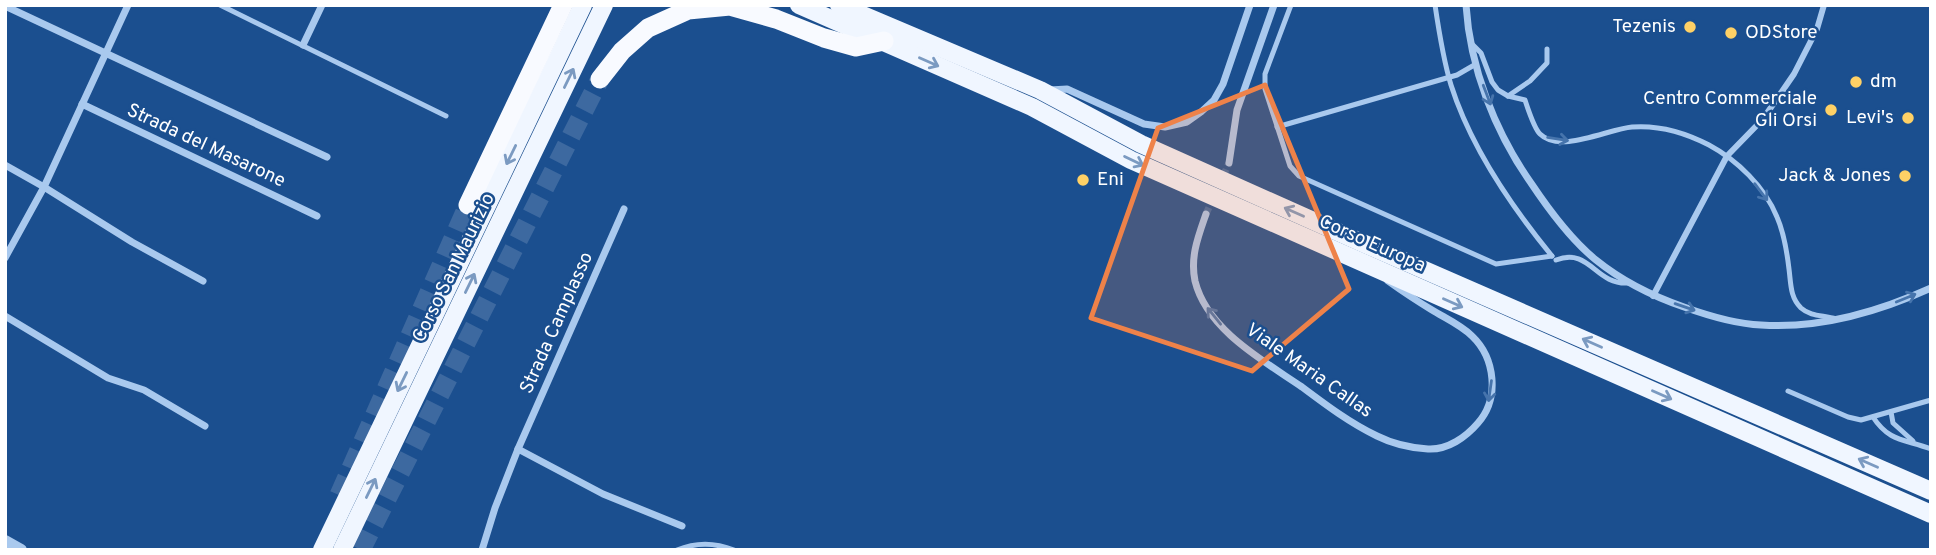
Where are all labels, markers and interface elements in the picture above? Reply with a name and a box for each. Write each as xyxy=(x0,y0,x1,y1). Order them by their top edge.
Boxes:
place label: Tezenis xyxy=(1612,15,1676,39)
marker: Tezenis xyxy=(1682,19,1698,35)
place label: ODStore xyxy=(1745,21,1818,45)
marker: ODStore xyxy=(1723,25,1739,41)
one-way arrow xyxy=(918,56,939,69)
one-way arrow xyxy=(562,68,576,89)
place label: dm xyxy=(1870,70,1897,94)
marker: dm xyxy=(1848,74,1864,90)
one-way arrow xyxy=(1481,84,1494,106)
place label: Centro Commerciale Gli Orsi xyxy=(1643,87,1817,133)
street label: Strada del Masarone xyxy=(123,99,289,193)
marker: Centro Commerciale Gli Orsi xyxy=(1823,102,1839,118)
place label: Levi's xyxy=(1846,106,1894,130)
marker: Levi's xyxy=(1900,110,1916,126)
one-way arrow xyxy=(1546,133,1569,146)
one-way arrow xyxy=(504,144,518,165)
one-way arrow xyxy=(1123,156,1144,169)
place label: Jack & Jones xyxy=(1778,164,1891,188)
place label: Eni xyxy=(1097,168,1124,192)
marker: Jack & Jones xyxy=(1897,168,1913,184)
marker: Eni xyxy=(1075,172,1091,188)
one-way arrow xyxy=(1754,182,1768,201)
street label: Corso San Maurizio xyxy=(407,189,501,347)
one-way arrow xyxy=(1284,205,1305,218)
street label: Corso Europa xyxy=(1315,210,1429,278)
street label: Strada Camplasso xyxy=(515,248,599,398)
one-way arrow xyxy=(464,273,477,294)
one-way arrow xyxy=(1895,291,1916,304)
one-way arrow xyxy=(1442,297,1464,310)
one-way arrow xyxy=(1673,302,1695,314)
one-way arrow xyxy=(1206,307,1221,325)
street label: Viale Maria Callas xyxy=(1241,318,1377,424)
one-way arrow xyxy=(1582,336,1603,349)
one-way arrow xyxy=(395,372,408,393)
one-way arrow xyxy=(1483,380,1496,402)
one-way arrow xyxy=(1650,389,1672,402)
one-way arrow xyxy=(1858,456,1879,469)
one-way arrow xyxy=(365,478,379,499)

